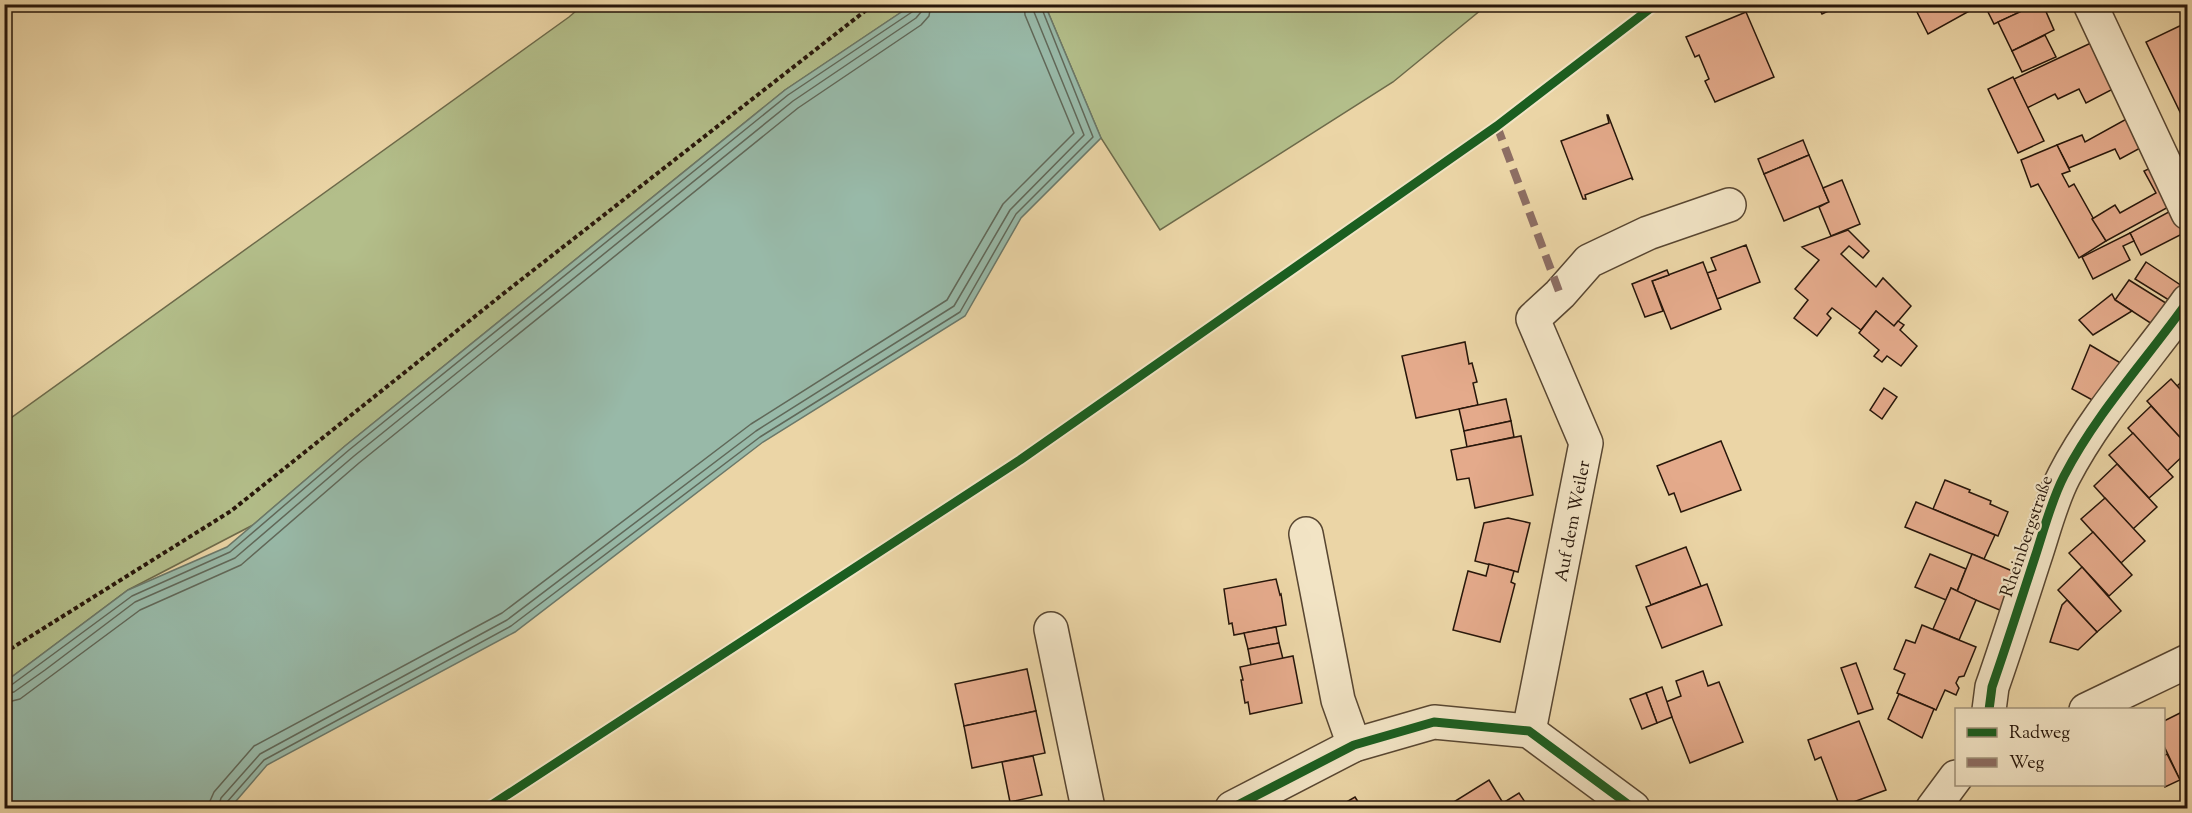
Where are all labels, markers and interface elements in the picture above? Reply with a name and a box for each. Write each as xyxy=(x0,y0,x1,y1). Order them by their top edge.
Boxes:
street label: Auf dem Weiler xyxy=(1549,458,1599,584)
street label: Rheinbergstraße xyxy=(1995,472,2061,601)
legend xyxy=(1955,708,2165,786)
text: Radweg xyxy=(2009,721,2070,747)
text: Weg xyxy=(2009,751,2045,777)

